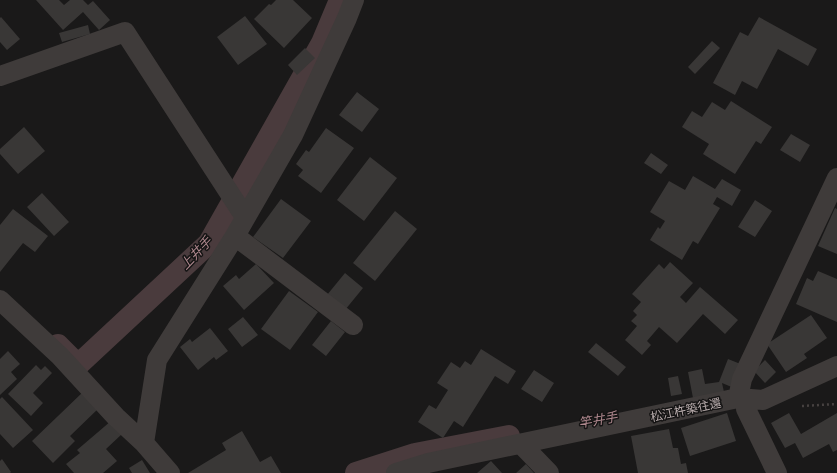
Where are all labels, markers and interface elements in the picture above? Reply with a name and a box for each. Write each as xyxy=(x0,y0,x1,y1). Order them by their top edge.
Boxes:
water label: 上井手 xyxy=(177,233,216,272)
street label: 松江杵築往還 xyxy=(649,396,723,424)
water label: 竿井手 xyxy=(577,409,619,431)

